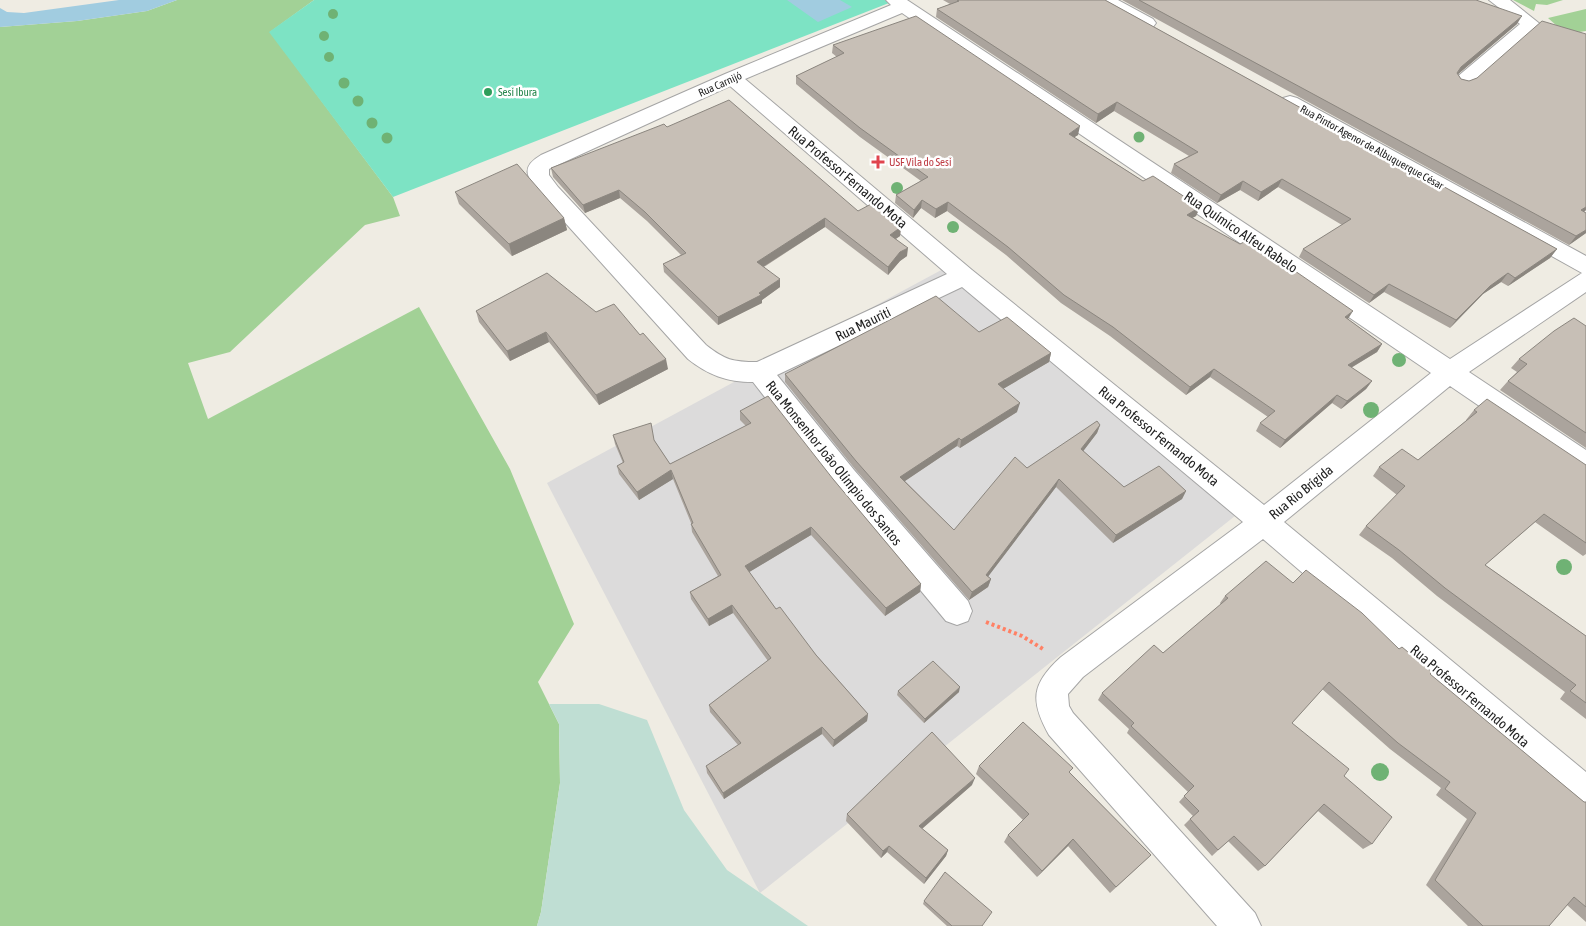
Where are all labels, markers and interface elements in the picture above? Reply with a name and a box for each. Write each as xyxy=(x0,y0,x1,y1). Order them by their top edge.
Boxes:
street label: Rua Carnijó xyxy=(696,69,744,99)
marker: Sesi Ibura xyxy=(482,86,494,98)
place label: Sesi Ibura xyxy=(498,86,537,98)
street label: Rua Pintor Agenor de Albuquerque César xyxy=(1298,102,1446,192)
street label: Rua Professor Fernando Mota xyxy=(785,123,911,231)
marker: USF Vila do Sesi xyxy=(871,155,885,169)
place label: USF Vila do Sesi xyxy=(889,156,951,168)
street label: Rua Químico Alfeu Rabelo xyxy=(1181,188,1301,276)
street label: Rua Mauriti xyxy=(833,304,893,344)
street label: Rua Monsenhor João Olímpio dos Santos xyxy=(763,378,905,548)
street label: Rua Professor Fernando Mota xyxy=(1096,383,1222,489)
street label: Rua Rio Brígida xyxy=(1266,461,1336,523)
street label: Rua Professor Fernando Mota xyxy=(1407,642,1533,750)

